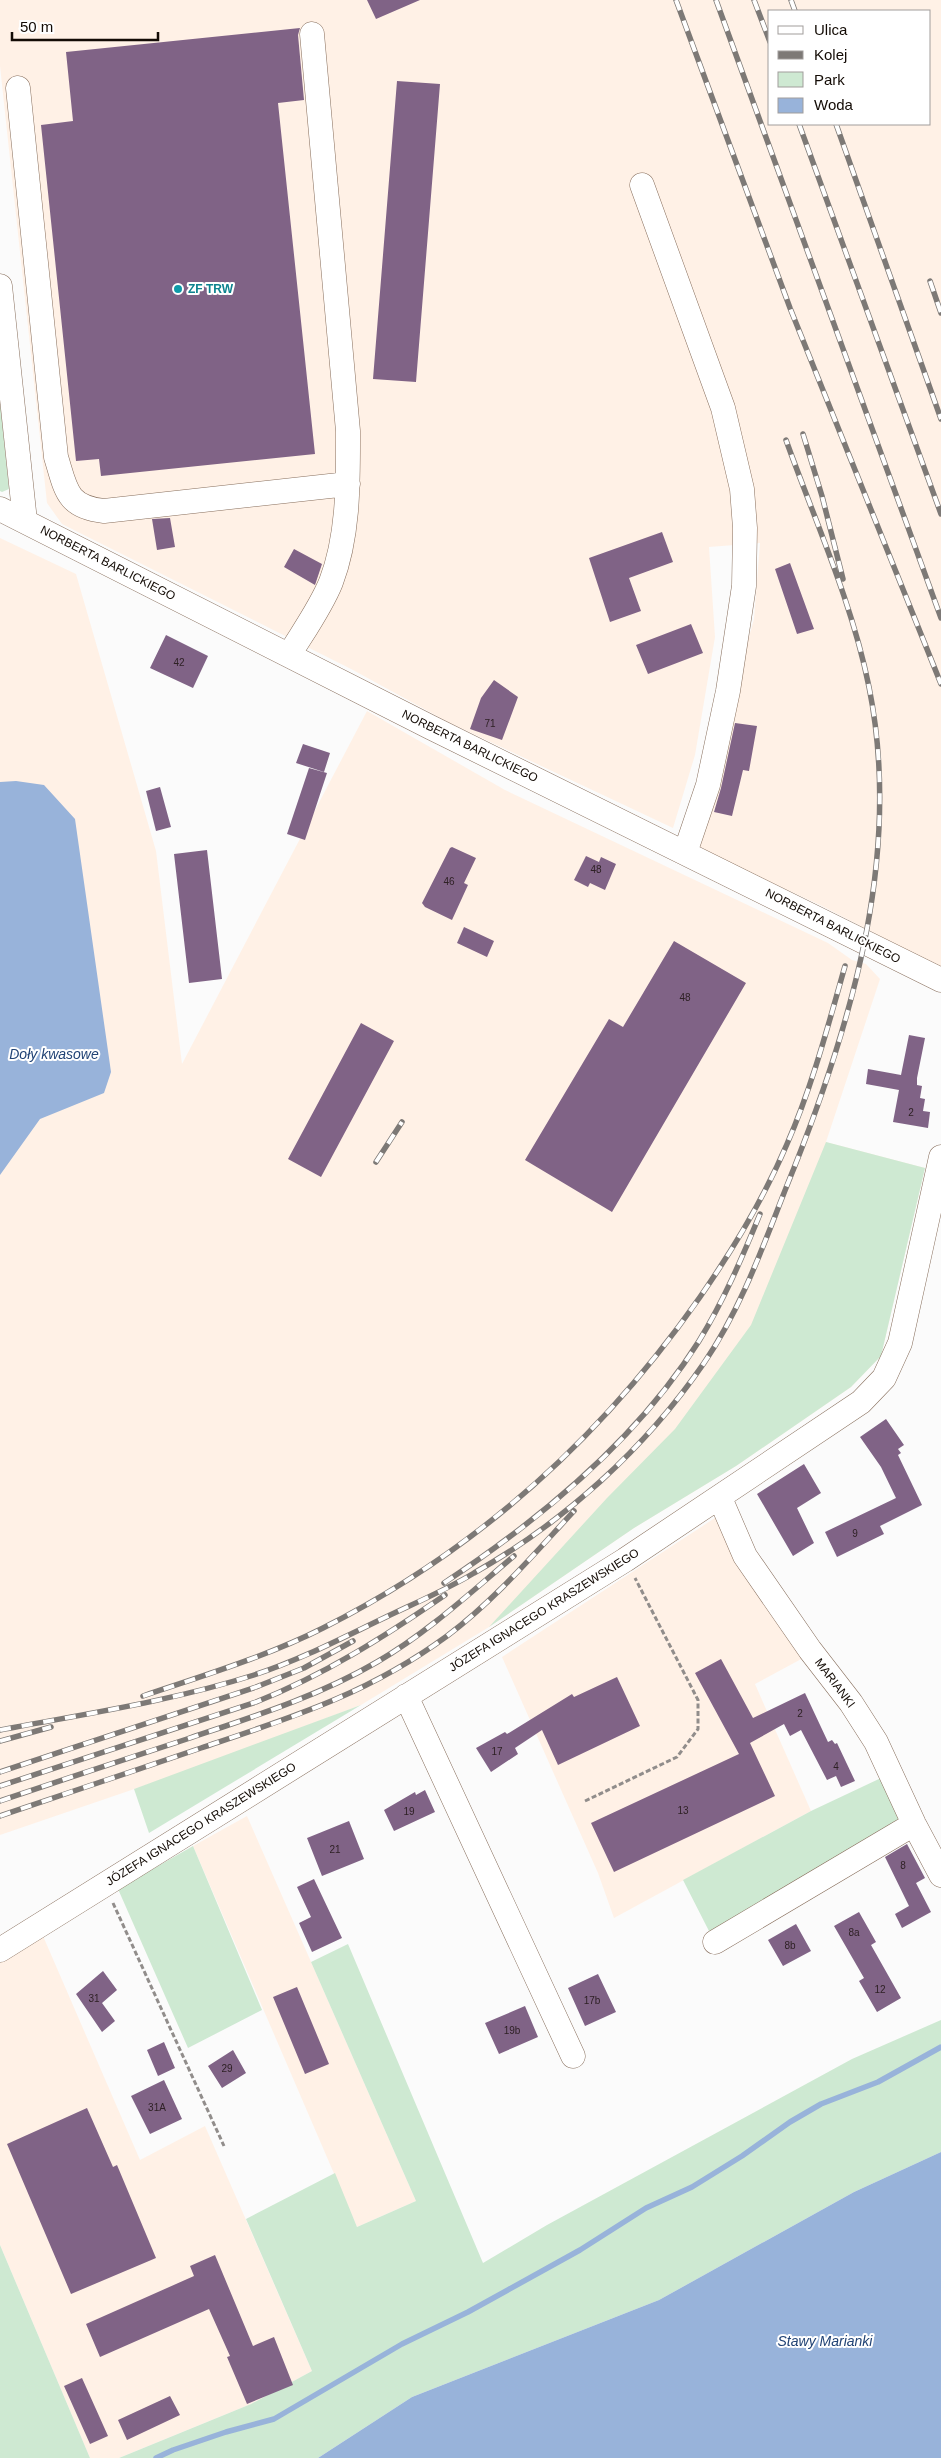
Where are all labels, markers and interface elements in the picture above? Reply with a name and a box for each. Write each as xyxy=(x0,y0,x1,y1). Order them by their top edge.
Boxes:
scale bar xyxy=(12,10,159,42)
legend xyxy=(768,10,931,125)
text: 50 m xyxy=(20,18,53,35)
text: Ulica xyxy=(814,21,848,38)
text: Kolej xyxy=(814,46,847,63)
text: Park xyxy=(814,71,845,88)
text: Woda xyxy=(814,96,854,113)
place label: ZF TRW xyxy=(188,282,234,296)
marker: ZF TRW xyxy=(172,283,184,295)
street label: NORBERTA BARLICKIEGO xyxy=(38,523,178,603)
house number: 42 xyxy=(173,657,185,668)
street label: NORBERTA BARLICKIEGO xyxy=(400,707,540,785)
house number: 71 xyxy=(484,718,496,729)
house number: 48 xyxy=(590,864,602,875)
house number: 46 xyxy=(443,876,455,887)
street label: NORBERTA BARLICKIEGO xyxy=(763,886,903,966)
house number: 48 xyxy=(679,992,691,1003)
water label: Doły kwasowe xyxy=(9,1046,99,1062)
house number: 2 xyxy=(908,1107,914,1118)
house number: 9 xyxy=(852,1528,858,1539)
street label: JÓZEFA IGNACEGO KRASZEWSKIEGO xyxy=(446,1545,642,1675)
street label: MARIANKI xyxy=(812,1656,858,1710)
house number: 2 xyxy=(797,1708,803,1719)
house number: 17 xyxy=(491,1746,503,1757)
street label: JÓZEFA IGNACEGO KRASZEWSKIEGO xyxy=(103,1759,299,1889)
house number: 4 xyxy=(833,1761,839,1772)
house number: 13 xyxy=(677,1805,689,1816)
house number: 19 xyxy=(403,1806,415,1817)
house number: 21 xyxy=(329,1844,341,1855)
house number: 8 xyxy=(900,1860,906,1871)
house number: 8a xyxy=(848,1927,860,1938)
house number: 8b xyxy=(784,1940,796,1951)
house number: 12 xyxy=(874,1984,886,1995)
house number: 31 xyxy=(88,1993,100,2004)
house number: 17b xyxy=(584,1995,601,2006)
house number: 19b xyxy=(504,2025,521,2036)
house number: 29 xyxy=(221,2063,233,2074)
house number: 31A xyxy=(148,2102,166,2113)
water label: Stawy Marianki xyxy=(778,2333,873,2349)

